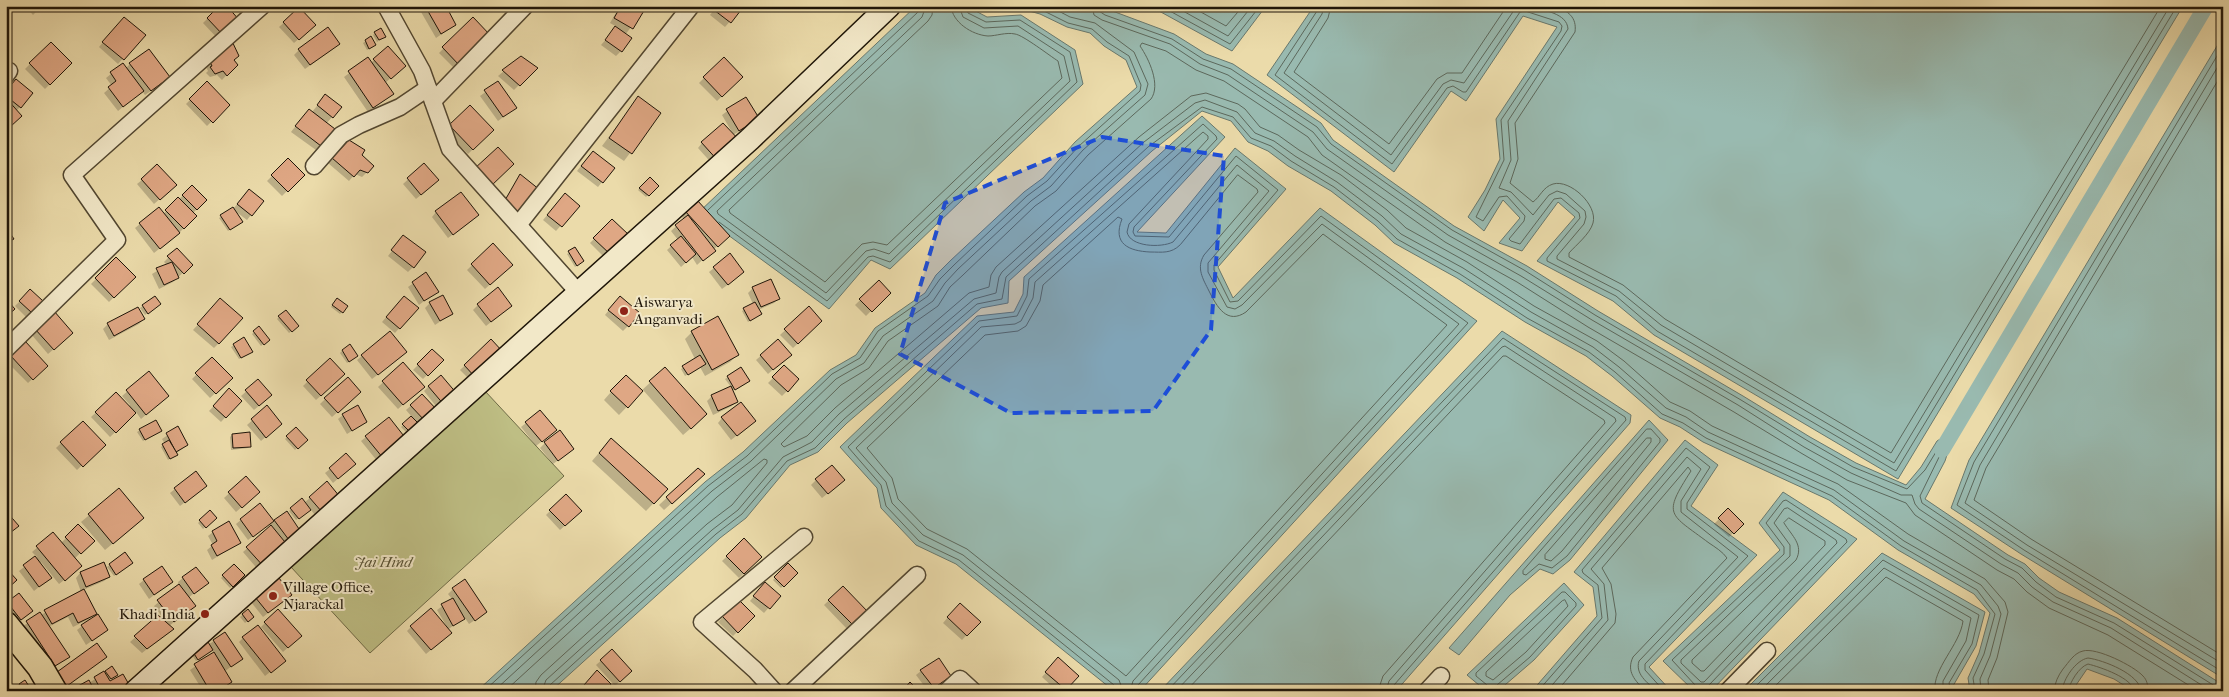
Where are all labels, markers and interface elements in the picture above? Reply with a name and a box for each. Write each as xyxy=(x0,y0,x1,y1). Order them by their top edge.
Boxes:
place label: Aiswarya Anganvadi xyxy=(633,293,703,328)
marker: Aiswarya Anganvadi xyxy=(618,305,630,317)
park label: Jai Hind xyxy=(354,553,414,571)
place label: Village Office, Njarackal xyxy=(282,578,373,613)
marker: Village Office, Njarackal xyxy=(267,590,279,602)
place label: Khadi India xyxy=(119,605,196,623)
marker: Khadi India xyxy=(199,608,211,620)

